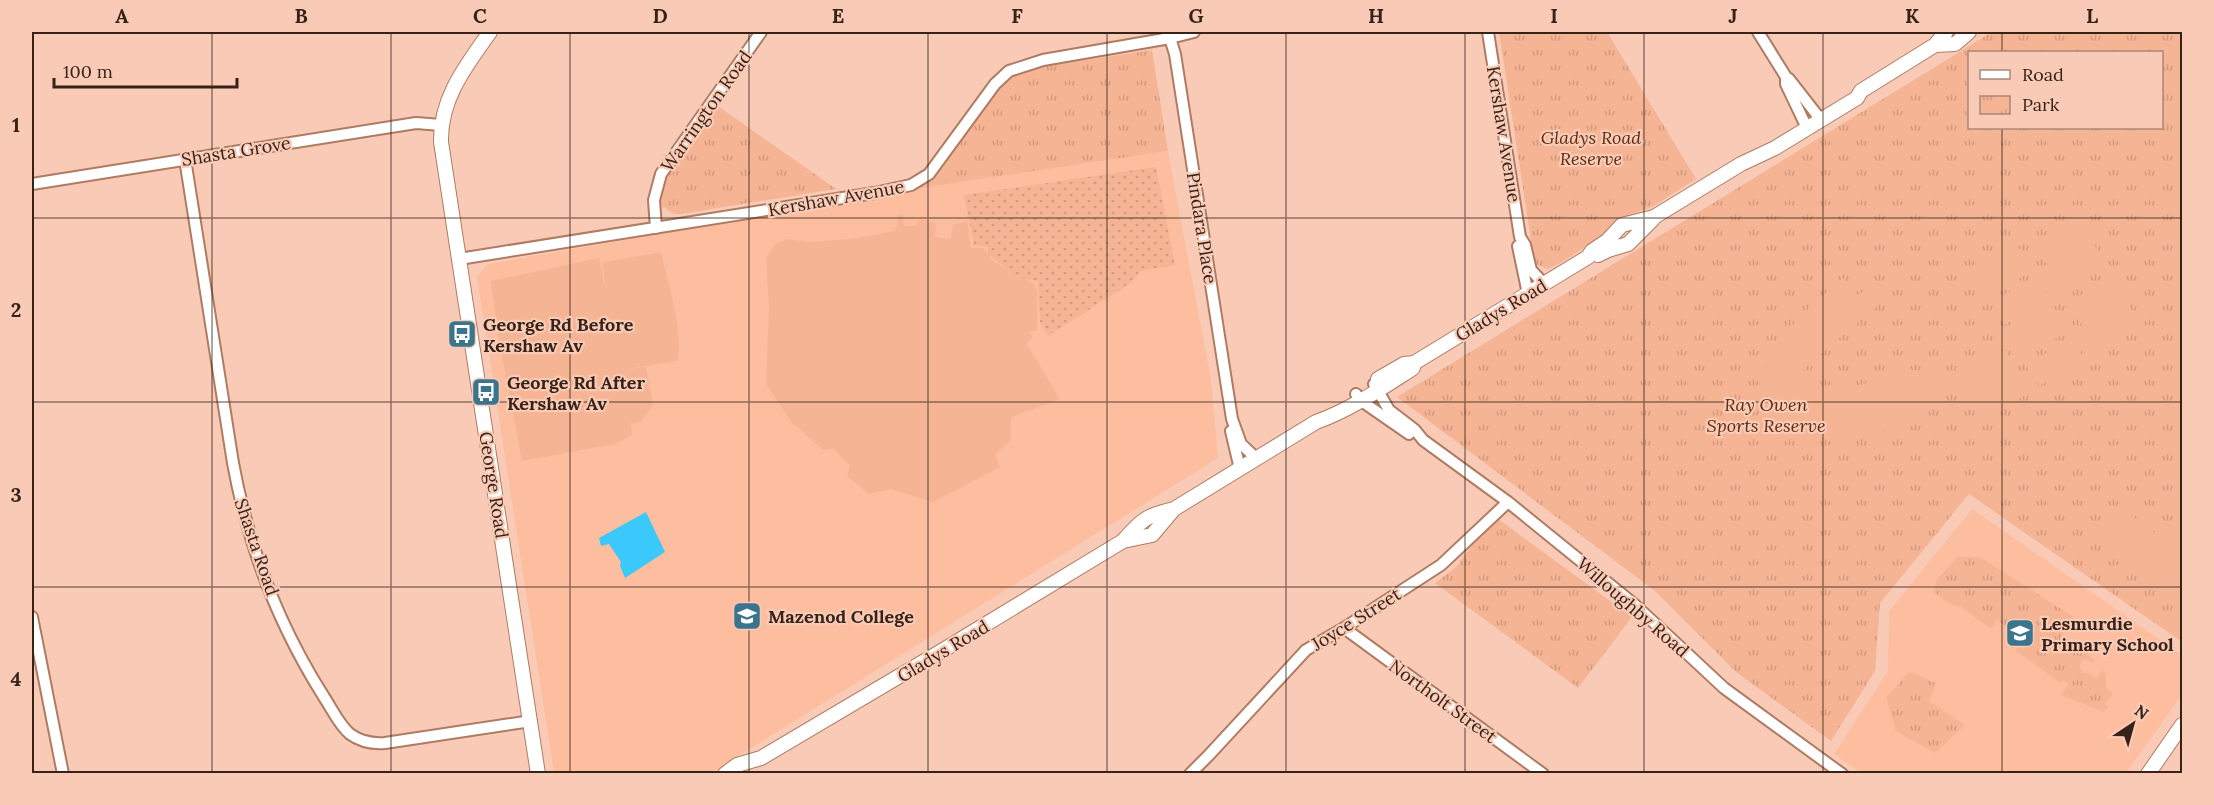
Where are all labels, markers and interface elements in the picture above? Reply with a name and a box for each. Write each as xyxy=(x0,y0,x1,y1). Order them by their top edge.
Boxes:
text: A xyxy=(115,3,129,28)
text: B xyxy=(294,3,308,28)
text: C xyxy=(473,3,487,28)
text: D xyxy=(652,3,668,28)
text: E xyxy=(832,3,844,28)
text: F xyxy=(1011,3,1023,28)
text: G xyxy=(1188,3,1204,28)
text: H xyxy=(1368,3,1384,28)
text: I xyxy=(1550,3,1558,28)
text: J xyxy=(1728,3,1738,28)
text: K xyxy=(1905,3,1920,28)
text: L xyxy=(2086,3,2098,28)
street label: Warrington Road xyxy=(656,46,757,176)
scale bar xyxy=(54,51,237,89)
legend xyxy=(1968,51,2163,129)
text: 100 m xyxy=(63,60,113,83)
text: Road xyxy=(2022,63,2064,86)
street label: Kershaw Avenue xyxy=(1482,64,1526,204)
text: Park xyxy=(2022,93,2060,116)
text: 1 xyxy=(12,112,20,137)
park label: Gladys Road Reserve xyxy=(1541,126,1641,170)
street label: Shasta Grove xyxy=(180,131,292,171)
street label: Pindara Place xyxy=(1182,170,1222,286)
street label: Kershaw Avenue xyxy=(766,175,906,221)
street label: Gladys Road xyxy=(1451,274,1551,346)
text: 2 xyxy=(11,297,21,322)
place label: George Rd Before Kershaw Av xyxy=(483,313,634,357)
bus stop icon: George Rd Before Kershaw Av xyxy=(446,318,478,350)
place label: George Rd After Kershaw Av xyxy=(507,371,646,415)
bus stop icon: George Rd After Kershaw Av xyxy=(470,376,502,408)
park label: Ray Owen Sports Reserve xyxy=(1706,393,1826,437)
street label: George Road xyxy=(474,430,514,540)
text: 3 xyxy=(10,482,22,507)
street label: Shasta Road xyxy=(230,495,284,599)
street label: Willoughby Road xyxy=(1572,552,1694,662)
street label: Joyce Street xyxy=(1306,582,1405,656)
school or university icon: Mazenod College xyxy=(731,600,763,632)
place label: Mazenod College xyxy=(768,605,914,628)
place label: Lesmurdie Primary School xyxy=(2041,612,2174,656)
street label: Gladys Road xyxy=(893,615,993,687)
school or university icon: Lesmurdie Primary School xyxy=(2004,617,2036,649)
street label: Northolt Street xyxy=(1385,654,1502,748)
text: 4 xyxy=(11,666,22,691)
north arrow xyxy=(2103,694,2163,754)
text: N xyxy=(2131,700,2153,724)

